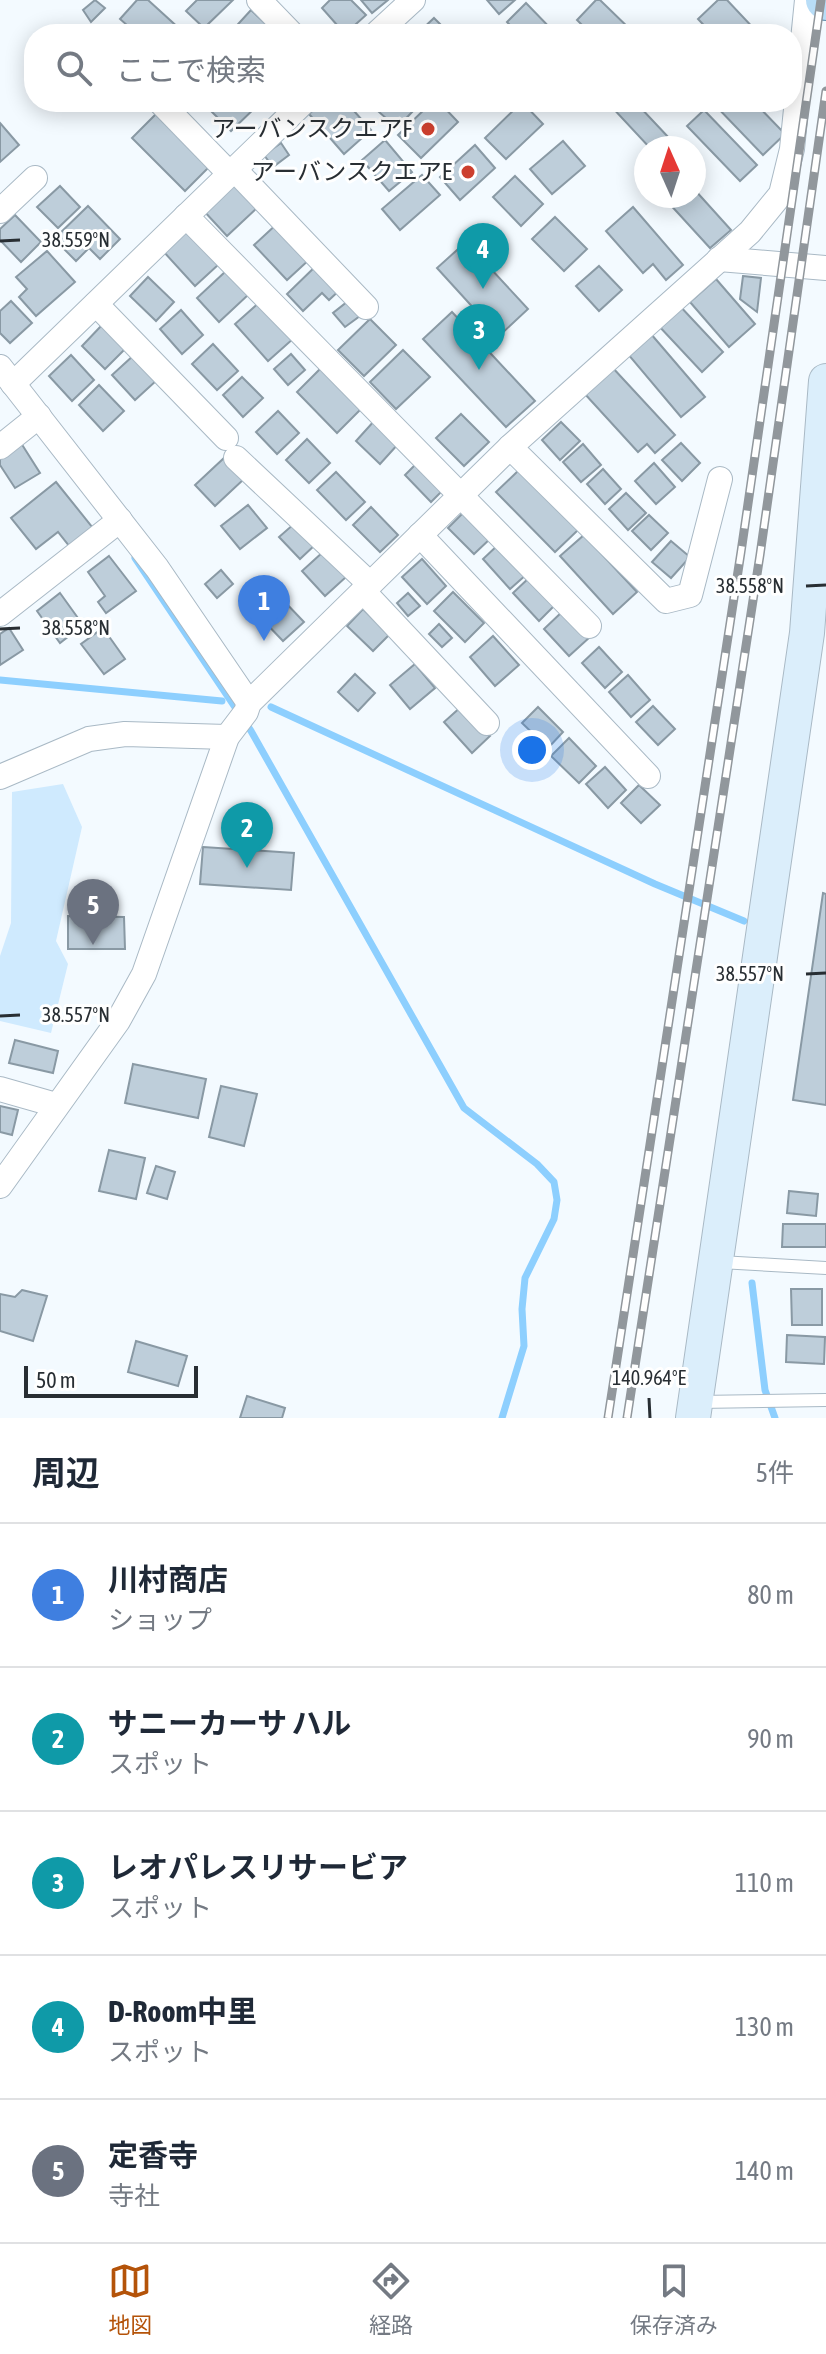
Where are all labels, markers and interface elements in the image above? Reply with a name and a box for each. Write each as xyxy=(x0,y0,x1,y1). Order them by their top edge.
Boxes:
search box xyxy=(24,24,802,112)
icon: search xyxy=(52,46,96,90)
text: ここで検索 xyxy=(116,53,266,87)
place label: アーバンスクエアF xyxy=(211,115,412,142)
marker: アーバンスクエアF xyxy=(419,120,437,138)
north arrow xyxy=(634,136,706,208)
place label: アーバンスクエアE xyxy=(251,158,452,185)
marker: アーバンスクエアE xyxy=(459,163,477,181)
pin: 4 xyxy=(457,223,509,289)
text: 38.559°N xyxy=(42,228,110,251)
pin: 3 xyxy=(453,304,505,370)
text: 38.558°N xyxy=(716,574,784,597)
pin: 1 xyxy=(238,575,290,641)
text: 38.558°N xyxy=(42,616,110,639)
your location xyxy=(512,730,552,770)
pin: 2 xyxy=(221,802,273,868)
pin: 5 xyxy=(67,879,119,945)
text: 38.557°N xyxy=(716,962,784,985)
text: 38.557°N xyxy=(42,1003,110,1026)
scale bar xyxy=(24,1362,198,1398)
text: 140.964°E xyxy=(612,1366,686,1389)
text: 50 m xyxy=(36,1367,76,1393)
text: 周辺 xyxy=(32,1453,100,1492)
text: 5件 xyxy=(756,1458,794,1488)
text: 川村商店 xyxy=(108,1562,228,1596)
text: 1 xyxy=(52,1580,64,1610)
text: 80 m xyxy=(747,1580,794,1610)
text: ショップ xyxy=(108,1605,212,1635)
text: サニーカーサ ハル xyxy=(108,1706,352,1740)
text: 2 xyxy=(52,1724,64,1754)
text: 90 m xyxy=(747,1724,794,1754)
text: スポット xyxy=(108,1749,212,1779)
text: レオパレスリサービア xyxy=(108,1850,408,1884)
text: 3 xyxy=(52,1868,64,1898)
text: 110 m xyxy=(735,1868,794,1898)
text: スポット xyxy=(108,1893,212,1923)
text: D-Room中里 xyxy=(108,1994,257,2028)
text: 4 xyxy=(52,2012,64,2042)
text: 130 m xyxy=(735,2012,794,2042)
text: スポット xyxy=(108,2037,212,2067)
text: 定香寺 xyxy=(108,2138,198,2172)
text: 5 xyxy=(52,2156,64,2186)
text: 140 m xyxy=(735,2156,794,2186)
text: 寺社 xyxy=(108,2181,160,2211)
tab: 地図 xyxy=(108,2259,152,2339)
tab: 経路 xyxy=(369,2259,413,2339)
tab: 保存済み xyxy=(630,2259,718,2339)

